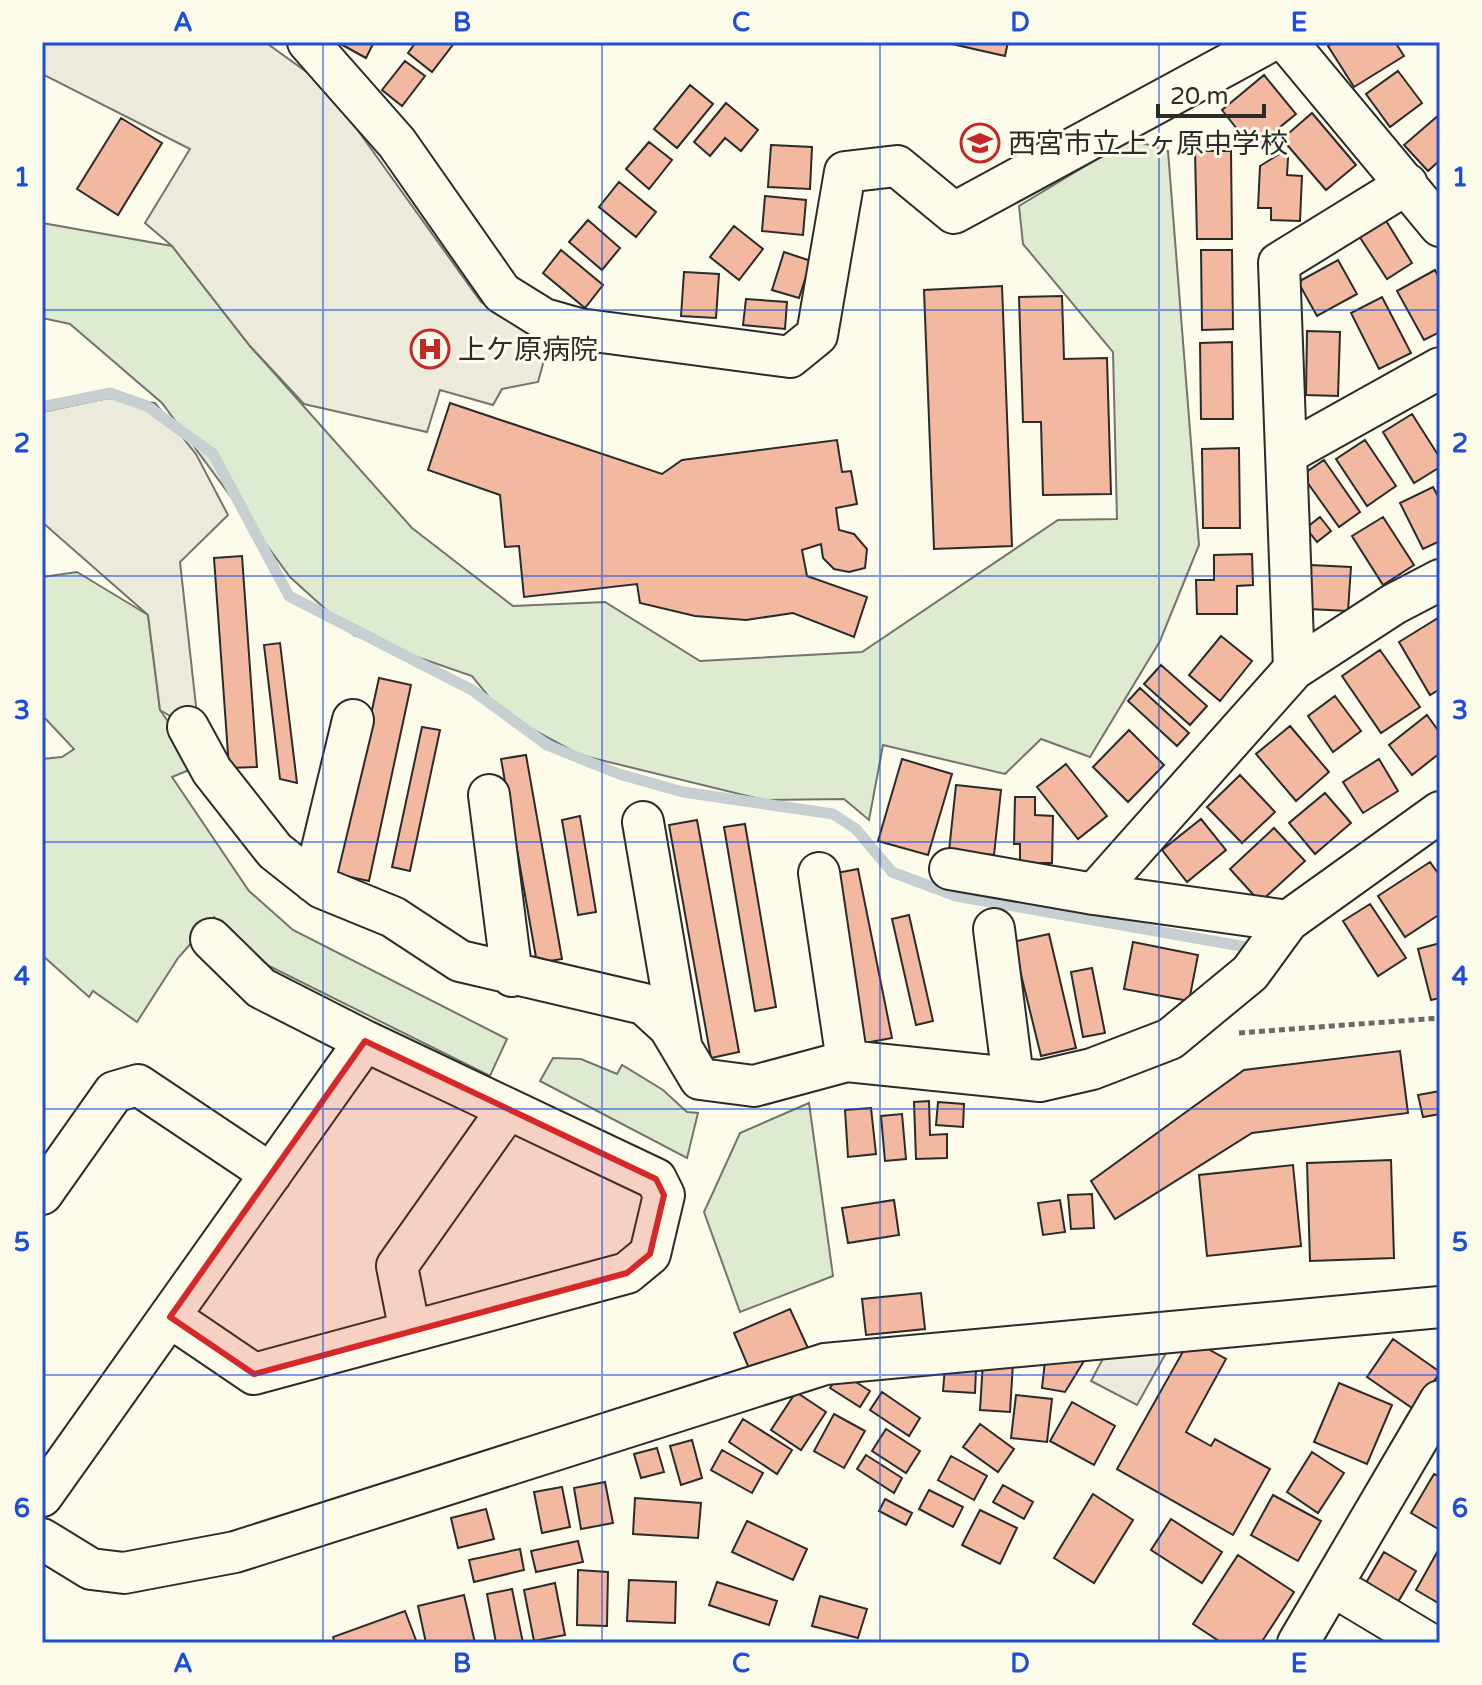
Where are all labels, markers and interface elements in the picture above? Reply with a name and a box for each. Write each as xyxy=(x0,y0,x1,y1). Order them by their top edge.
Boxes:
text: A xyxy=(173,7,193,38)
text: B xyxy=(453,7,471,38)
text: C xyxy=(732,7,750,38)
text: D xyxy=(1010,7,1030,38)
text: E xyxy=(1291,7,1307,38)
scale bar xyxy=(1158,68,1264,118)
text: 20 m xyxy=(1170,82,1228,111)
school or university icon: 西宮市立上ヶ原中学校 xyxy=(959,122,1001,164)
place label: 西宮市立上ヶ原中学校 xyxy=(1008,127,1288,161)
text: 1 xyxy=(14,162,30,193)
text: 1 xyxy=(1452,162,1468,193)
hospital icon: 上ケ原病院 xyxy=(409,328,451,370)
place label: 上ケ原病院 xyxy=(458,333,598,367)
text: 2 xyxy=(14,428,30,459)
text: 2 xyxy=(1452,428,1468,459)
text: 3 xyxy=(14,695,30,726)
text: 3 xyxy=(1452,695,1468,726)
text: 4 xyxy=(14,961,30,992)
text: 4 xyxy=(1452,961,1468,992)
text: 5 xyxy=(14,1227,30,1258)
text: 5 xyxy=(1452,1227,1468,1258)
text: 6 xyxy=(14,1493,30,1524)
text: 6 xyxy=(1452,1493,1468,1524)
text: A xyxy=(173,1648,193,1679)
text: B xyxy=(453,1648,471,1679)
text: C xyxy=(732,1648,750,1679)
text: D xyxy=(1010,1648,1030,1679)
text: E xyxy=(1291,1648,1307,1679)

